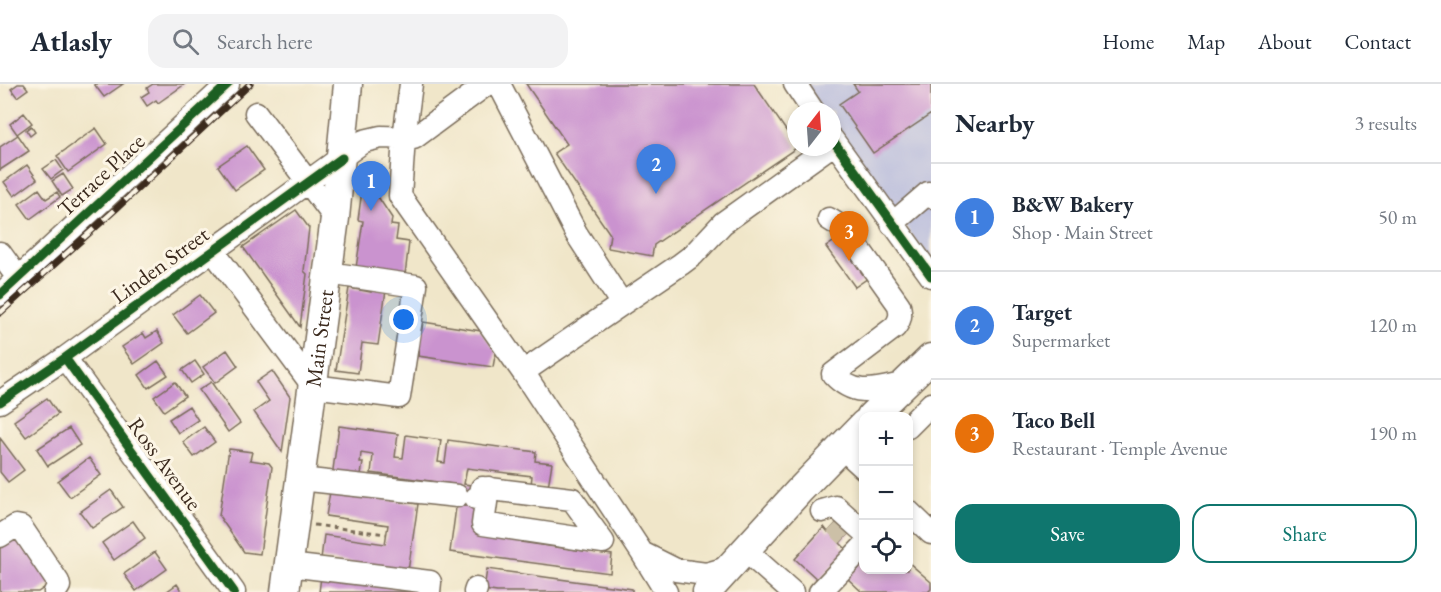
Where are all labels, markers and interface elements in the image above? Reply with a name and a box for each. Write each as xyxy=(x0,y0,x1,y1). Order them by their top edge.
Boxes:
search box xyxy=(148,14,568,68)
text: Atlasly xyxy=(30,23,112,59)
icon: search xyxy=(169,25,202,58)
text: Search here xyxy=(217,27,313,56)
text: Home xyxy=(1102,28,1154,55)
text: Map xyxy=(1187,28,1225,55)
text: About xyxy=(1258,28,1311,55)
text: Contact xyxy=(1344,28,1411,55)
north arrow xyxy=(787,102,841,156)
text: Nearby xyxy=(955,106,1035,140)
text: 3 results xyxy=(1354,110,1417,136)
street label: Terrace Place xyxy=(51,127,151,223)
pin: 2 xyxy=(636,144,676,194)
pin: 1 xyxy=(352,162,391,211)
text: B&W Bakery xyxy=(1012,190,1134,219)
text: 1 xyxy=(969,204,980,230)
text: 50 m xyxy=(1378,204,1417,230)
pin: 3 xyxy=(830,212,868,261)
text: Shop · Main Street xyxy=(1012,219,1153,245)
street label: Linden Street xyxy=(105,220,215,310)
street label: Main Street xyxy=(298,288,340,389)
text: Target xyxy=(1012,298,1072,327)
your location xyxy=(389,305,418,334)
text: 2 xyxy=(969,312,980,338)
text: 120 m xyxy=(1369,312,1417,338)
text: Supermarket xyxy=(1012,327,1110,353)
text: Taco Bell xyxy=(1012,406,1095,435)
street label: Ross Avenue xyxy=(121,412,209,517)
map controls xyxy=(859,412,913,574)
button: + xyxy=(859,412,913,466)
text: 3 xyxy=(969,420,980,446)
text: 190 m xyxy=(1369,420,1417,446)
text: Restaurant · Temple Avenue xyxy=(1012,435,1228,461)
button: − xyxy=(859,466,913,520)
button: Save xyxy=(955,504,1180,563)
button: Share xyxy=(1192,504,1417,563)
button: locate xyxy=(859,520,913,574)

